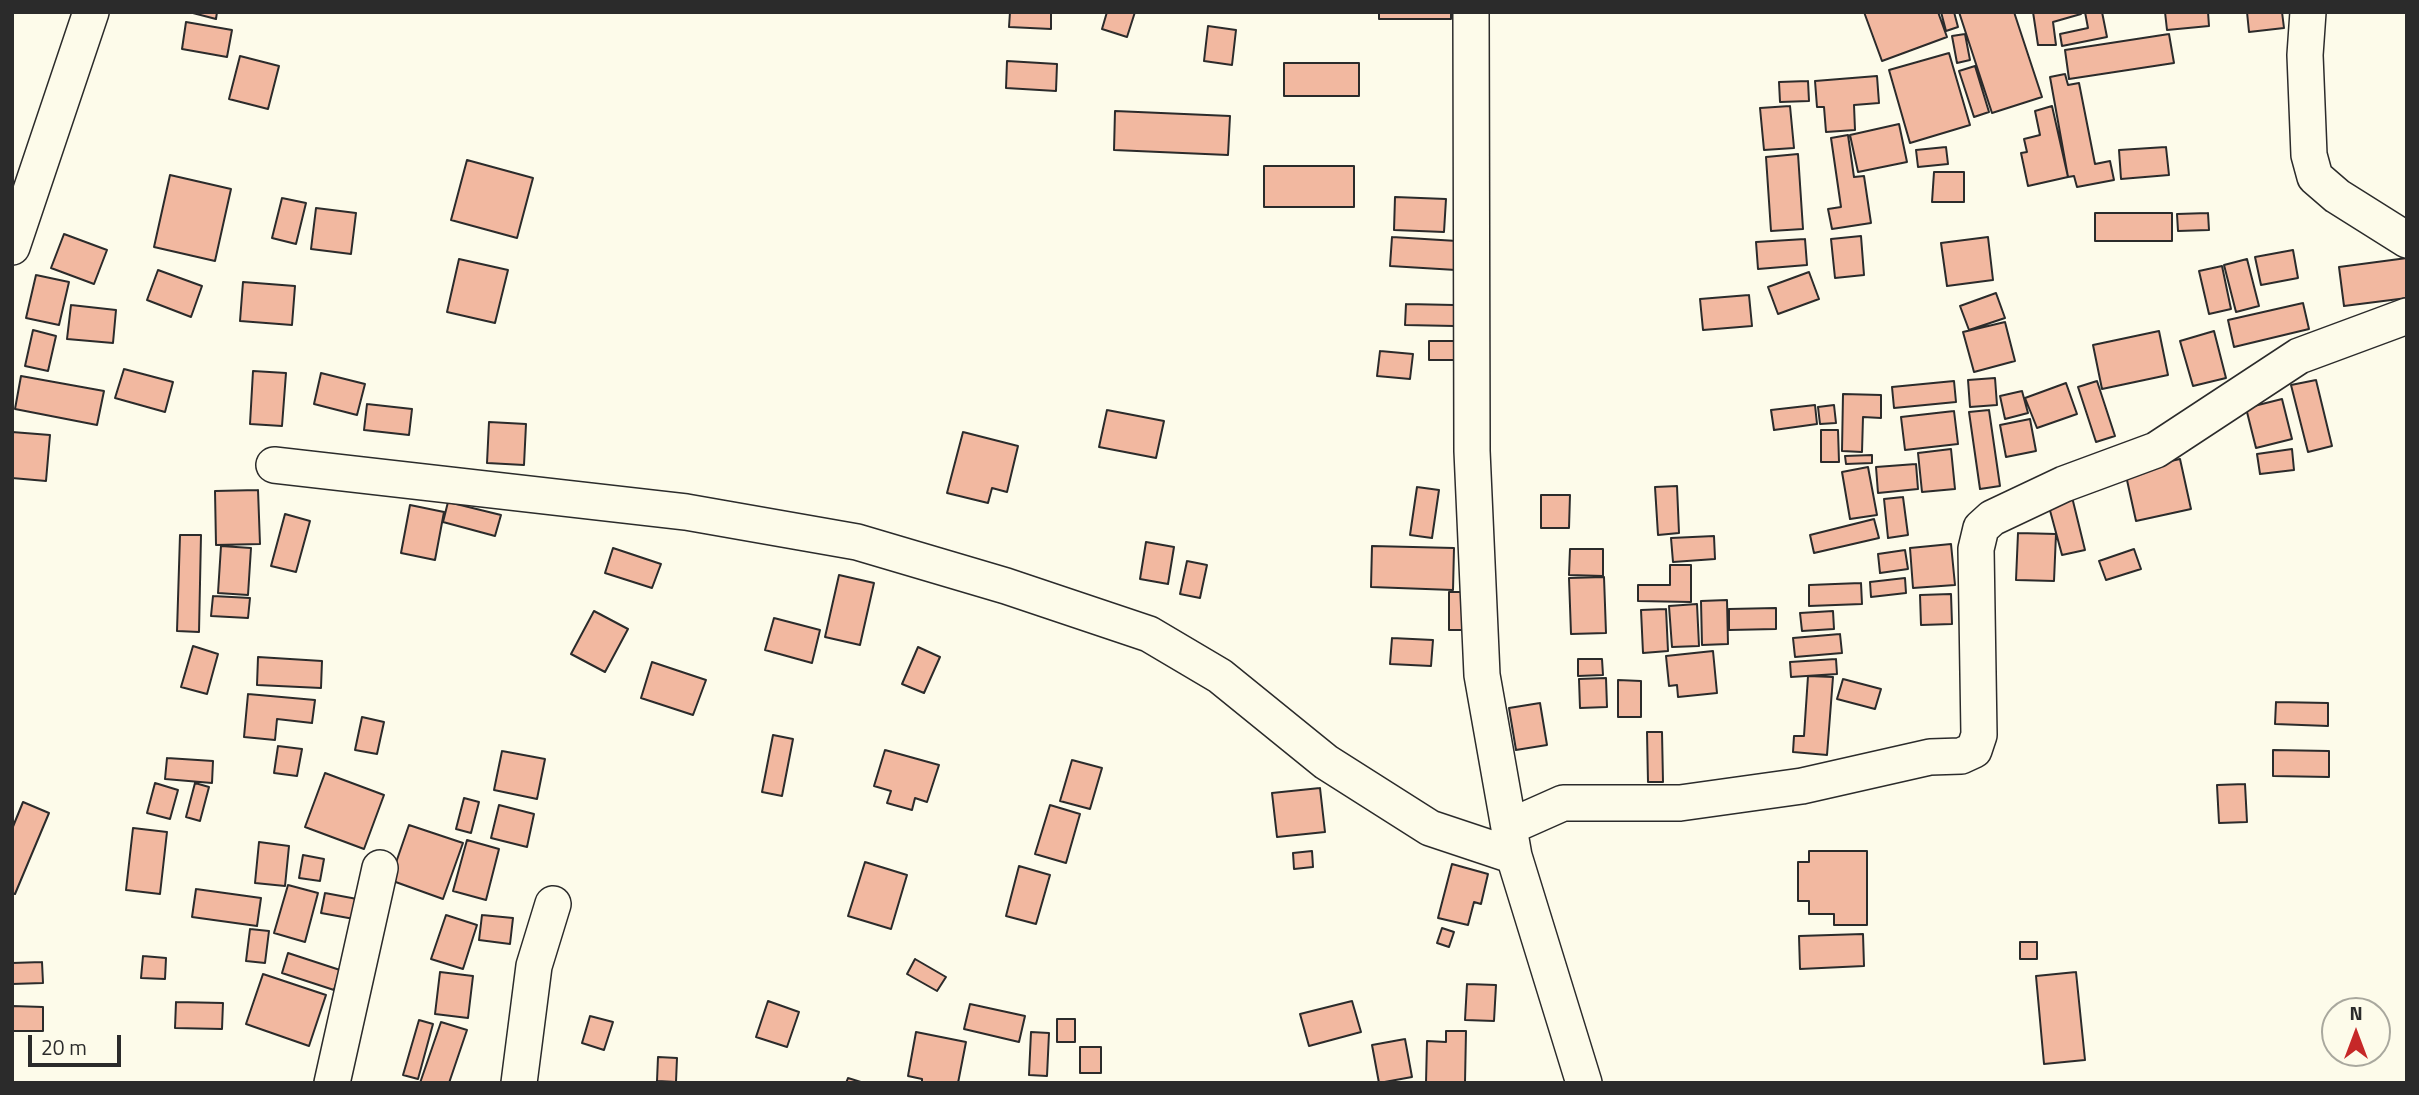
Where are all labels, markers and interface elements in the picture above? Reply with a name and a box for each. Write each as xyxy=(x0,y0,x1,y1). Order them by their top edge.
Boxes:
north arrow xyxy=(2321,997,2391,1067)
text: N xyxy=(2349,998,2363,1027)
scale bar xyxy=(32,1021,124,1066)
text: 20 m xyxy=(41,1031,87,1063)

